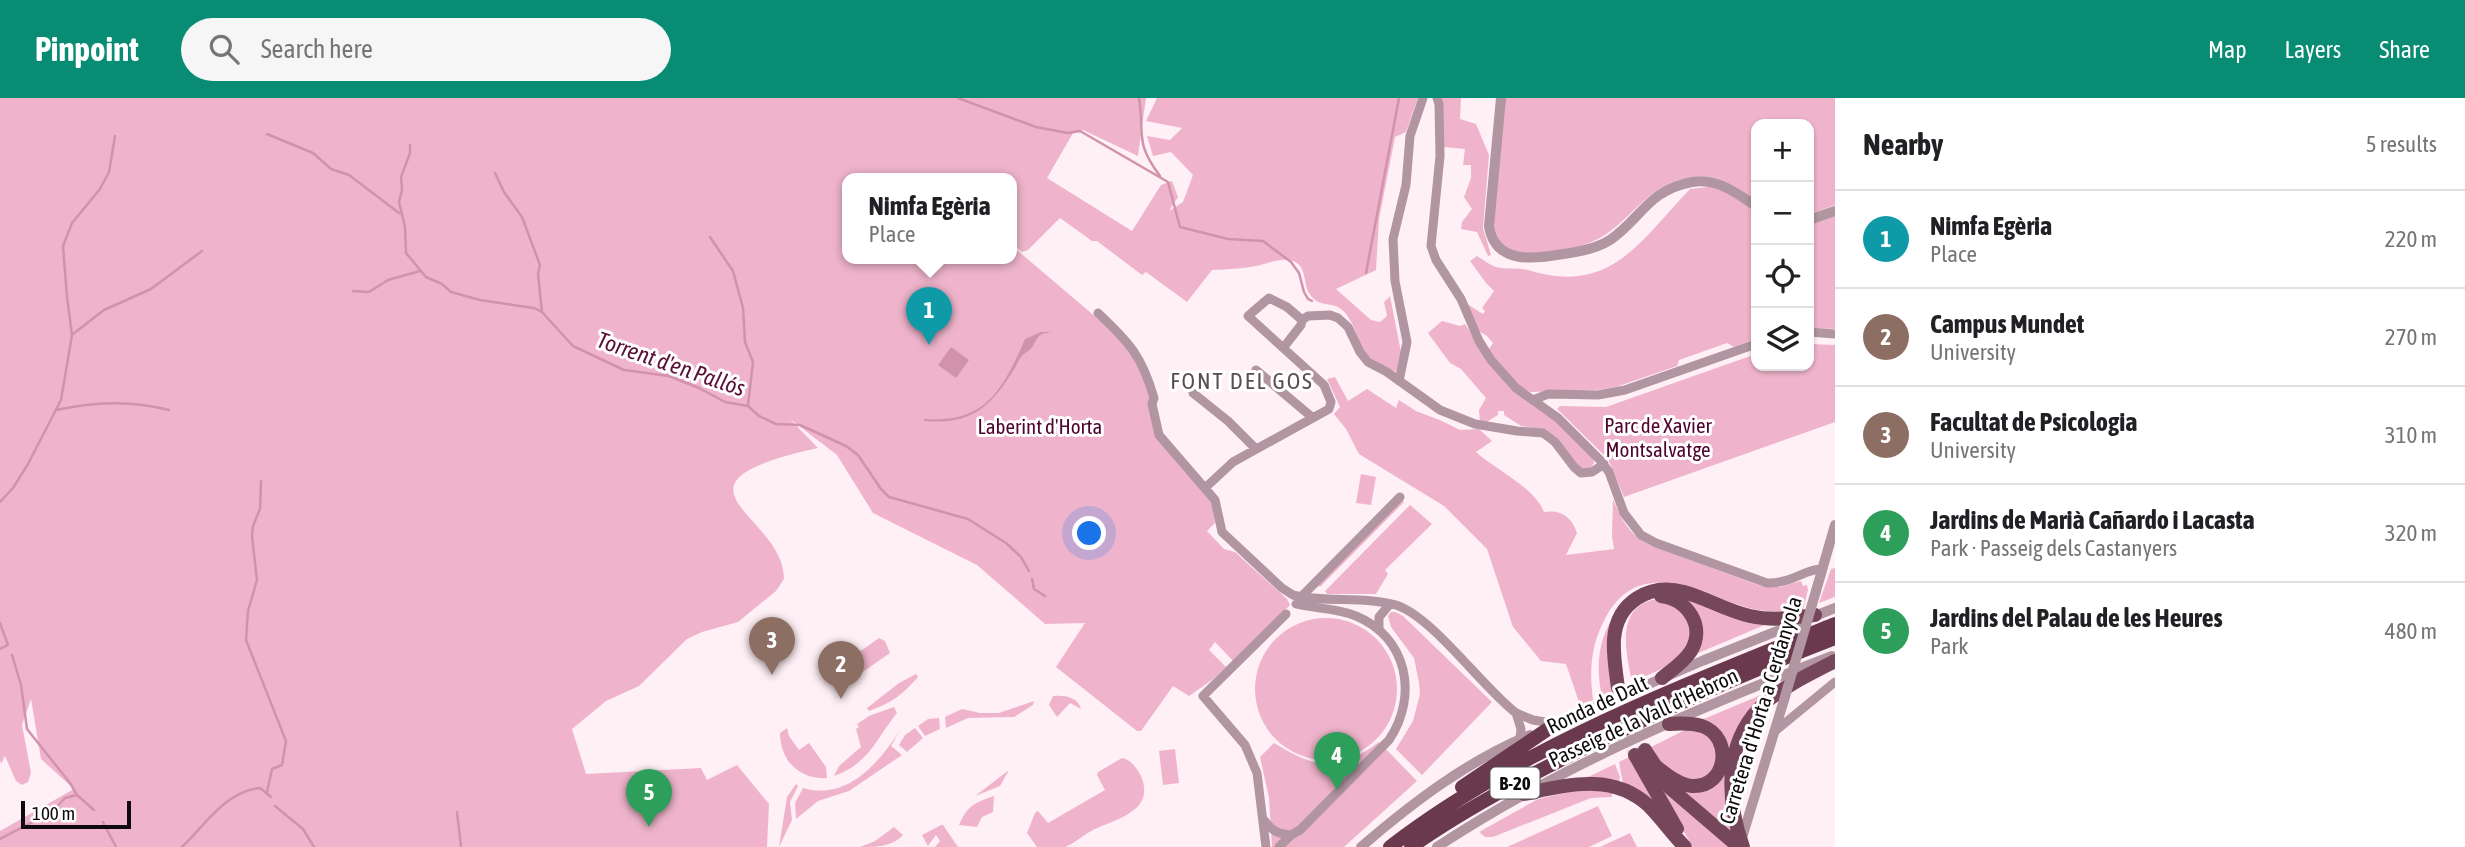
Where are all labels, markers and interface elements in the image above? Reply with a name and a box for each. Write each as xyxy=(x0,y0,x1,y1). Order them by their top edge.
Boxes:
search box xyxy=(181,18,671,81)
text: Pinpoint xyxy=(35,30,139,68)
icon: search xyxy=(205,30,243,68)
text: Search here xyxy=(261,34,373,64)
text: Map xyxy=(2208,36,2247,63)
text: Layers xyxy=(2285,36,2341,63)
text: Share xyxy=(2379,36,2430,63)
map controls xyxy=(1751,119,1814,371)
button: + xyxy=(1751,119,1814,182)
text: Nearby xyxy=(1863,127,1943,161)
text: 5 results xyxy=(2366,131,2437,157)
popup xyxy=(842,173,1017,264)
button: − xyxy=(1751,182,1814,245)
text: Nimfa Egèria xyxy=(868,191,991,221)
text: Nimfa Egèria xyxy=(1930,211,2052,241)
text: Place xyxy=(868,221,915,247)
text: 1 xyxy=(1881,226,1891,252)
text: 220 m xyxy=(2385,226,2437,252)
text: Place xyxy=(1930,241,1977,267)
button: locate xyxy=(1751,245,1814,308)
pin: 1 xyxy=(906,287,952,345)
button: layers xyxy=(1751,308,1814,371)
text: Campus Mundet xyxy=(1930,309,2084,339)
text: 2 xyxy=(1881,324,1891,350)
text: 270 m xyxy=(2385,324,2437,350)
water label: Torrent d'en Pallós xyxy=(594,327,748,401)
text: University xyxy=(1930,339,2016,365)
district label: FONT DEL GOS xyxy=(1170,368,1314,394)
text: Facultat de Psicologia xyxy=(1930,407,2137,437)
park label: Parc de Xavier Montsalvatge xyxy=(1604,413,1712,461)
park label: Laberint d'Horta xyxy=(978,414,1102,438)
text: 3 xyxy=(1881,422,1891,448)
text: 310 m xyxy=(2385,422,2437,448)
text: University xyxy=(1930,437,2016,463)
text: Jardins de Marià Cañardo i Lacasta xyxy=(1930,505,2255,535)
your location xyxy=(1072,516,1106,550)
text: 4 xyxy=(1881,520,1891,546)
text: 320 m xyxy=(2385,520,2437,546)
text: Park · Passeig dels Castanyers xyxy=(1930,535,2177,561)
street label: Carretera d'Horta a Cerdanyola xyxy=(1714,593,1806,827)
text: Jardins del Palau de les Heures xyxy=(1930,603,2223,633)
pin: 3 xyxy=(749,617,795,675)
text: 5 xyxy=(1881,618,1891,644)
text: 480 m xyxy=(2385,618,2437,644)
text: Park xyxy=(1930,633,1968,659)
pin: 2 xyxy=(818,641,864,699)
street label: Passeig de la Vall d'Hebron xyxy=(1545,663,1741,771)
street label: Ronda de Dalt xyxy=(1543,670,1651,738)
pin: 4 xyxy=(1314,732,1360,790)
road number: B-20 xyxy=(1490,768,1540,798)
pin: 5 xyxy=(626,769,672,827)
scale bar xyxy=(21,798,131,830)
text: 100 m xyxy=(32,802,75,824)

